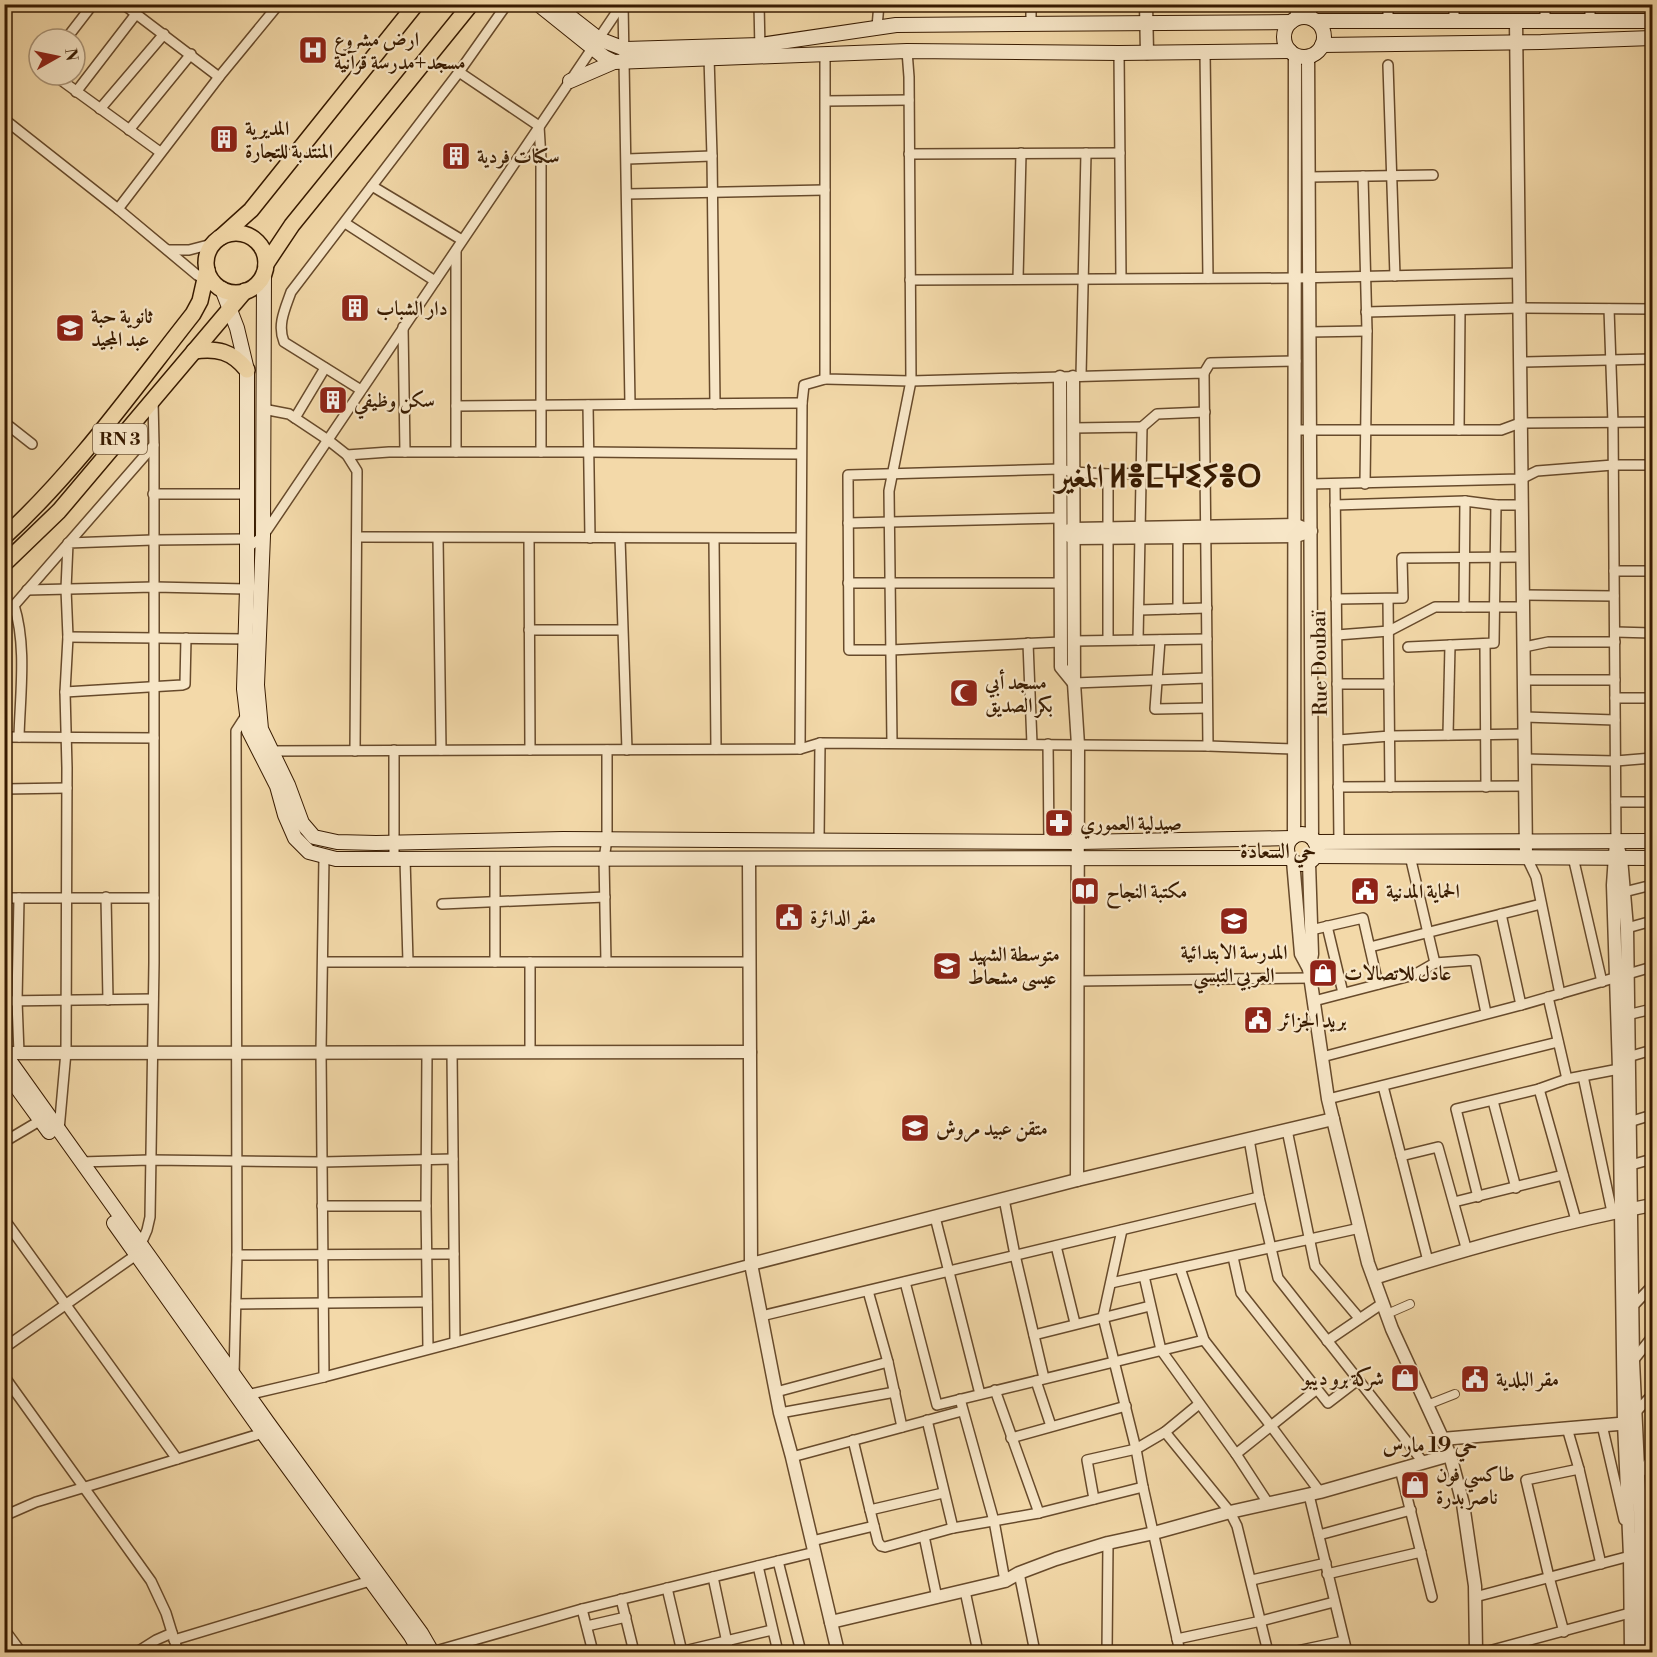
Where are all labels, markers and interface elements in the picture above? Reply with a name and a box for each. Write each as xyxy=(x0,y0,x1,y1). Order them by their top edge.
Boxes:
north arrow xyxy=(27,27,87,87)
place label: ارض مشروع مسجد+مدرسة قرآنية xyxy=(334,28,466,76)
hospital icon: ارض مشروع مسجد+مدرسة قرآنية xyxy=(297,34,329,66)
text: N xyxy=(60,47,82,63)
place label: المديرية المنتدبة للتجارة xyxy=(245,117,333,165)
building icon: المديرية المنتدبة للتجارة xyxy=(208,123,240,155)
building icon: سكنات فردية xyxy=(440,140,472,172)
place label: سكنات فردية xyxy=(477,145,560,170)
building icon: دار الشباب xyxy=(339,292,371,324)
place label: دار الشباب xyxy=(376,297,448,322)
place label: ثانوية حبة عبد المجيد xyxy=(91,305,154,353)
school or university icon: ثانوية حبة عبد المجيد xyxy=(54,312,86,344)
building icon: سكن وظيفي xyxy=(317,384,349,416)
place label: سكن وظيفي xyxy=(353,389,435,420)
road number: RN 3 xyxy=(93,424,147,454)
district label: المغير ⵍⴻⵎⵖⵉⵢⴻⵔ xyxy=(1052,457,1262,497)
street label: Rue Doubaï xyxy=(1307,609,1334,716)
place label: مسجد أبي بكر الصديق xyxy=(984,669,1053,719)
mosque icon: مسجد أبي بكر الصديق xyxy=(948,677,980,709)
pharmacy icon: صيدلية العموري xyxy=(1043,807,1075,839)
place label: صيدلية العموري xyxy=(1080,812,1182,840)
district label: حي السعادة xyxy=(1240,839,1316,869)
library icon: مكتبة النجاح xyxy=(1069,875,1101,907)
public building icon: الحماية المدنية xyxy=(1349,875,1381,907)
place label: مكتبة النجاح xyxy=(1106,880,1187,910)
place label: الحماية المدنية xyxy=(1386,880,1460,905)
public building icon: مقر الدائرة xyxy=(773,901,805,933)
school or university icon: المدرسة الابتدائية العربي التبسي xyxy=(1218,905,1250,937)
place label: مقر الدائرة xyxy=(810,906,876,931)
place label: المدرسة الابتدائية العربي التبسي xyxy=(1180,941,1288,994)
place label: متوسطة الشهيد عيسى مشحاط xyxy=(968,943,1060,992)
school or university icon: متوسطة الشهيد عيسى مشحاط xyxy=(931,950,963,982)
shop icon: عادل للاتصالات xyxy=(1307,957,1339,989)
place label: عادل للاتصالات xyxy=(1344,962,1451,987)
public building icon: بريد الجزائر xyxy=(1242,1004,1274,1036)
place label: بريد الجزائر xyxy=(1277,1009,1347,1034)
school or university icon: متقن عبيد مروش xyxy=(899,1112,931,1144)
place label: متقن عبيد مروش xyxy=(936,1117,1048,1143)
shop icon: شركة برو ديبو xyxy=(1389,1362,1421,1394)
public building icon: مقر البلدية xyxy=(1459,1363,1491,1395)
place label: شركة برو ديبو xyxy=(1301,1366,1384,1392)
place label: مقر البلدية xyxy=(1496,1368,1559,1393)
district label: حي 19 مارس xyxy=(1383,1433,1477,1463)
place label: طاكسي فون ناصر بدرة xyxy=(1436,1463,1515,1511)
shop icon: طاكسي فون ناصر بدرة xyxy=(1399,1469,1431,1501)

